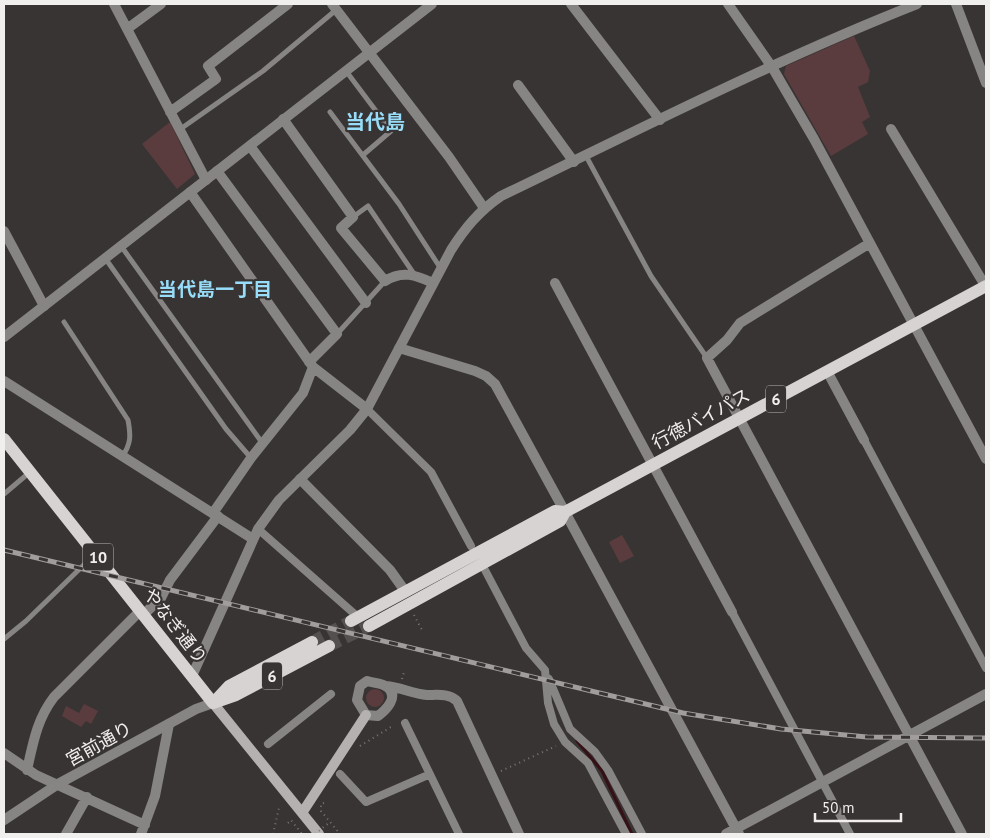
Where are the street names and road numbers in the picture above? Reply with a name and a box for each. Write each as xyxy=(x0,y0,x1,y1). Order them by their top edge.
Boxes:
street label: 行徳バイパス xyxy=(648,383,754,454)
road number: 6 xyxy=(766,386,786,412)
road number: 10 xyxy=(83,544,113,570)
street label: やなぎ通り xyxy=(139,583,212,668)
road number: 6 xyxy=(262,662,282,689)
street label: 宮前通り xyxy=(62,716,136,771)

